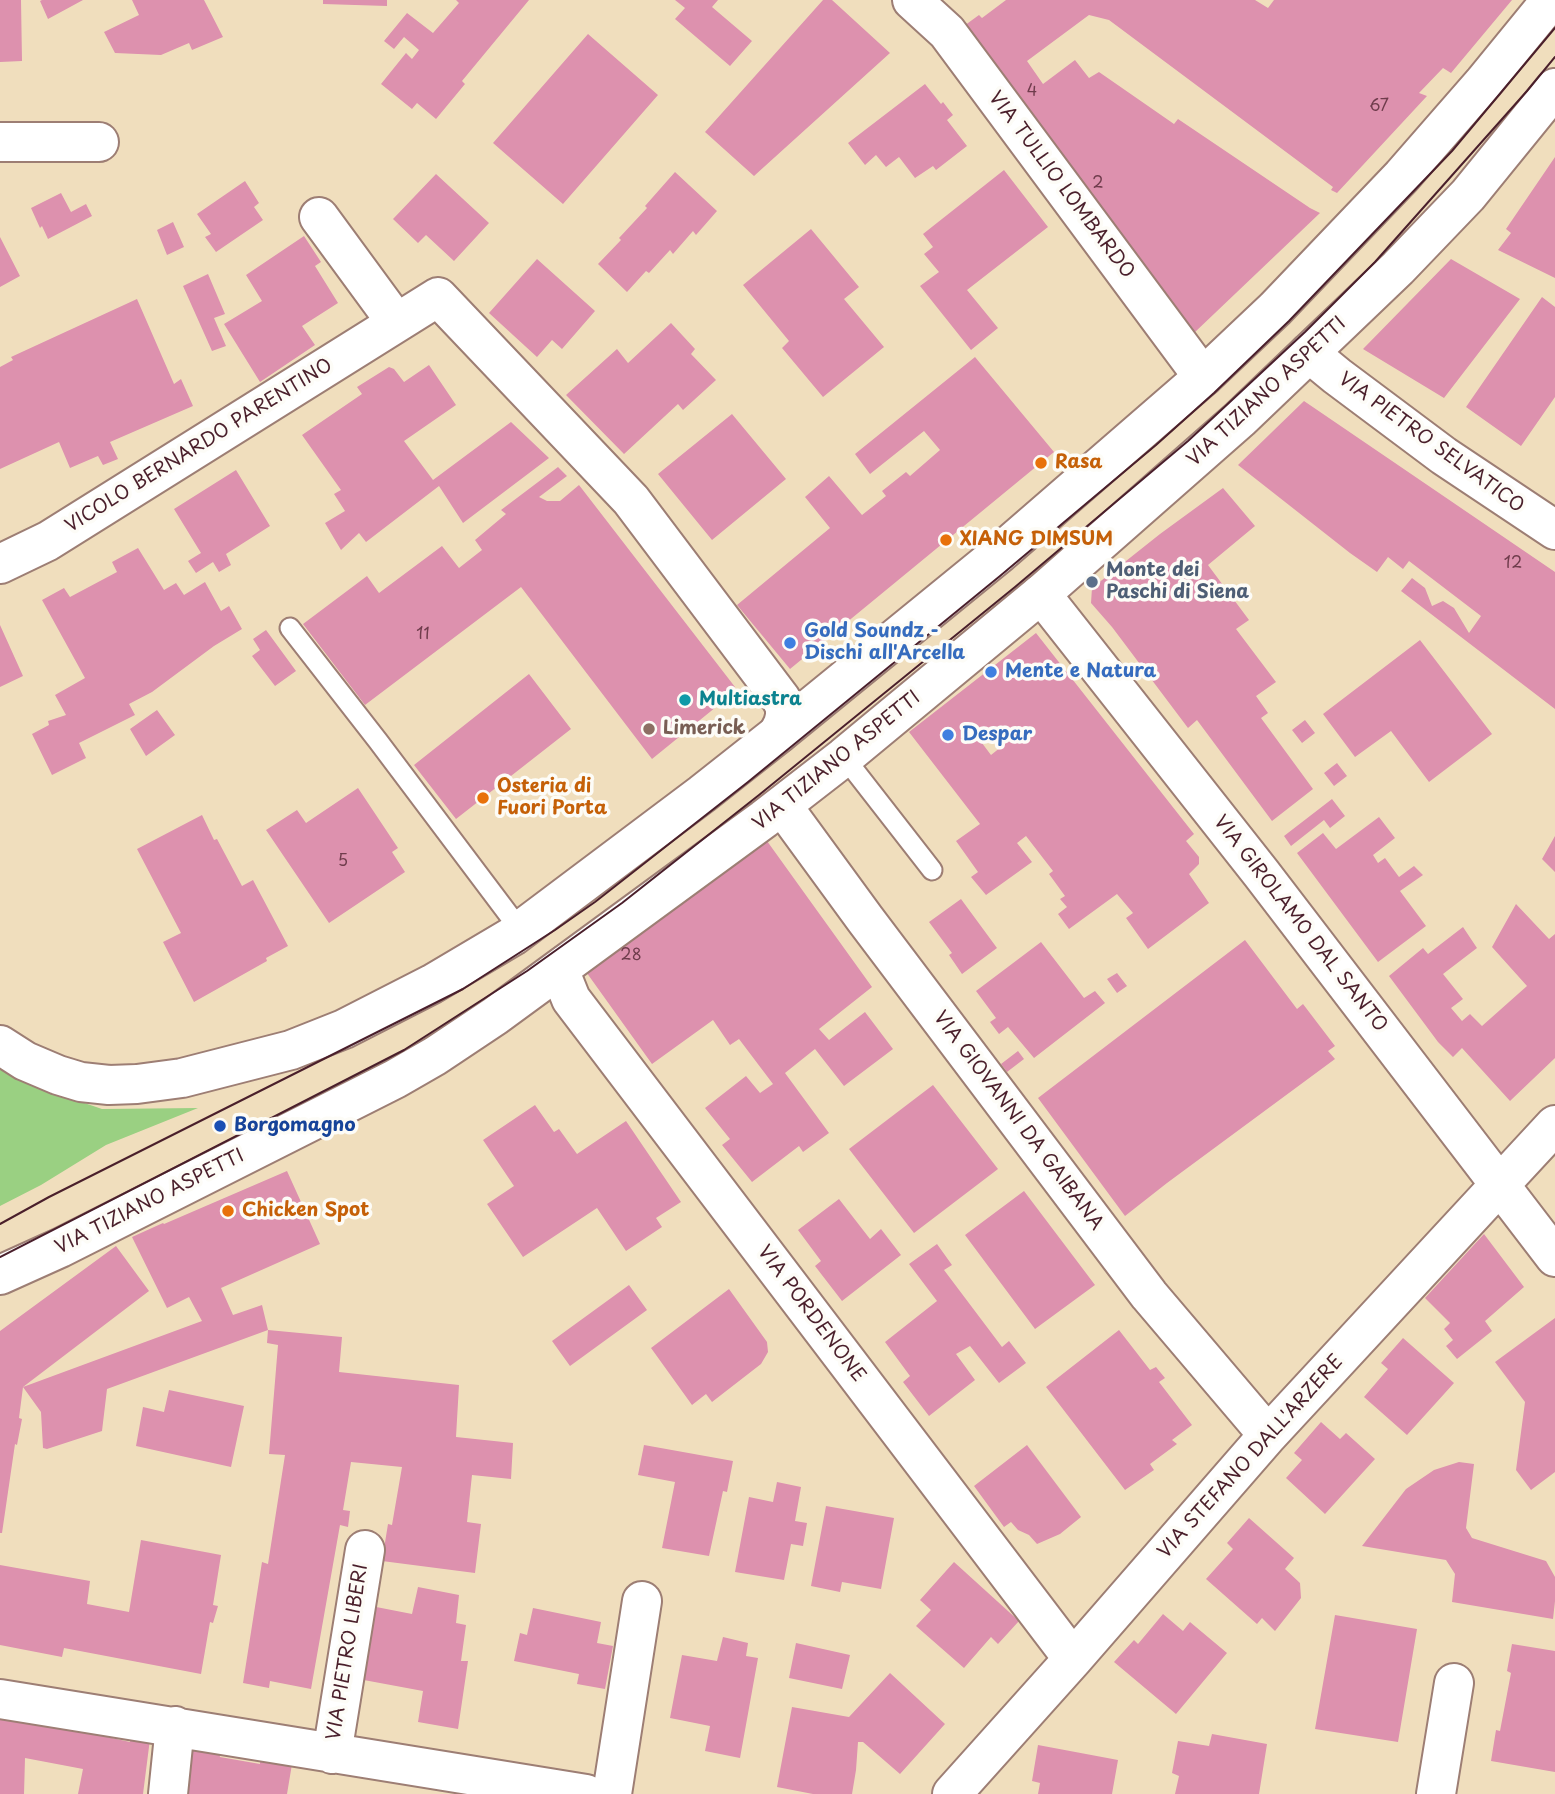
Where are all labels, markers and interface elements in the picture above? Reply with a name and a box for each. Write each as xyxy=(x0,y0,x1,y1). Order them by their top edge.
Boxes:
house number: 4 xyxy=(1027,82,1037,102)
street label: VIA TULLIO LOMBARDO xyxy=(983,87,1139,283)
house number: 67 xyxy=(1369,97,1389,117)
house number: 2 xyxy=(1092,174,1104,194)
street label: VIA TIZIANO ASPETTI xyxy=(1183,312,1351,472)
street label: VICOLO BERNARDO PARENTINO xyxy=(61,354,337,538)
street label: VIA PIETRO SELVATICO xyxy=(1334,368,1528,518)
place label: Rasa xyxy=(1055,452,1103,474)
marker: Rasa xyxy=(1033,455,1049,471)
place label: XIANG DIMSUM xyxy=(960,529,1113,551)
marker: XIANG DIMSUM xyxy=(938,532,954,548)
house number: 12 xyxy=(1504,554,1522,574)
place label: Monte dei Paschi di Siena xyxy=(1106,560,1249,604)
marker: Monte dei Paschi di Siena xyxy=(1084,574,1100,590)
place label: Gold Soundz - Dischi all'Arcella xyxy=(804,621,965,665)
house number: 11 xyxy=(416,625,430,645)
marker: Gold Soundz - Dischi all'Arcella xyxy=(782,635,798,651)
place label: Mente e Natura xyxy=(1005,661,1157,683)
marker: Mente e Natura xyxy=(983,664,999,680)
street label: VIA TIZIANO ASPETTI xyxy=(749,686,925,836)
place label: Multiastra xyxy=(699,689,802,711)
marker: Multiastra xyxy=(677,692,693,708)
place label: Limerick xyxy=(663,718,746,740)
marker: Limerick xyxy=(641,721,657,737)
place label: Despar xyxy=(962,724,1032,746)
marker: Despar xyxy=(940,727,956,743)
place label: Osteria di Fuori Porta xyxy=(497,776,607,820)
marker: Osteria di Fuori Porta xyxy=(475,790,491,806)
street label: VIA GIROLAMO DAL SANTO xyxy=(1208,811,1392,1037)
house number: 5 xyxy=(338,852,348,872)
house number: 28 xyxy=(620,946,642,966)
street label: VIA GIOVANNI DA GAIBANA xyxy=(928,1007,1108,1235)
place label: Borgomagno xyxy=(234,1115,355,1137)
marker: Borgomagno xyxy=(212,1118,228,1134)
street label: VIA TIZIANO ASPETTI xyxy=(52,1144,248,1260)
place label: Chicken Spot xyxy=(242,1200,369,1222)
marker: Chicken Spot xyxy=(220,1203,236,1219)
street label: VIA PORDENONE xyxy=(752,1241,870,1387)
street label: VIA STEFANO DALL'ARZERE xyxy=(1154,1351,1348,1563)
street label: VIA PIETRO LIBERI xyxy=(323,1562,373,1742)

